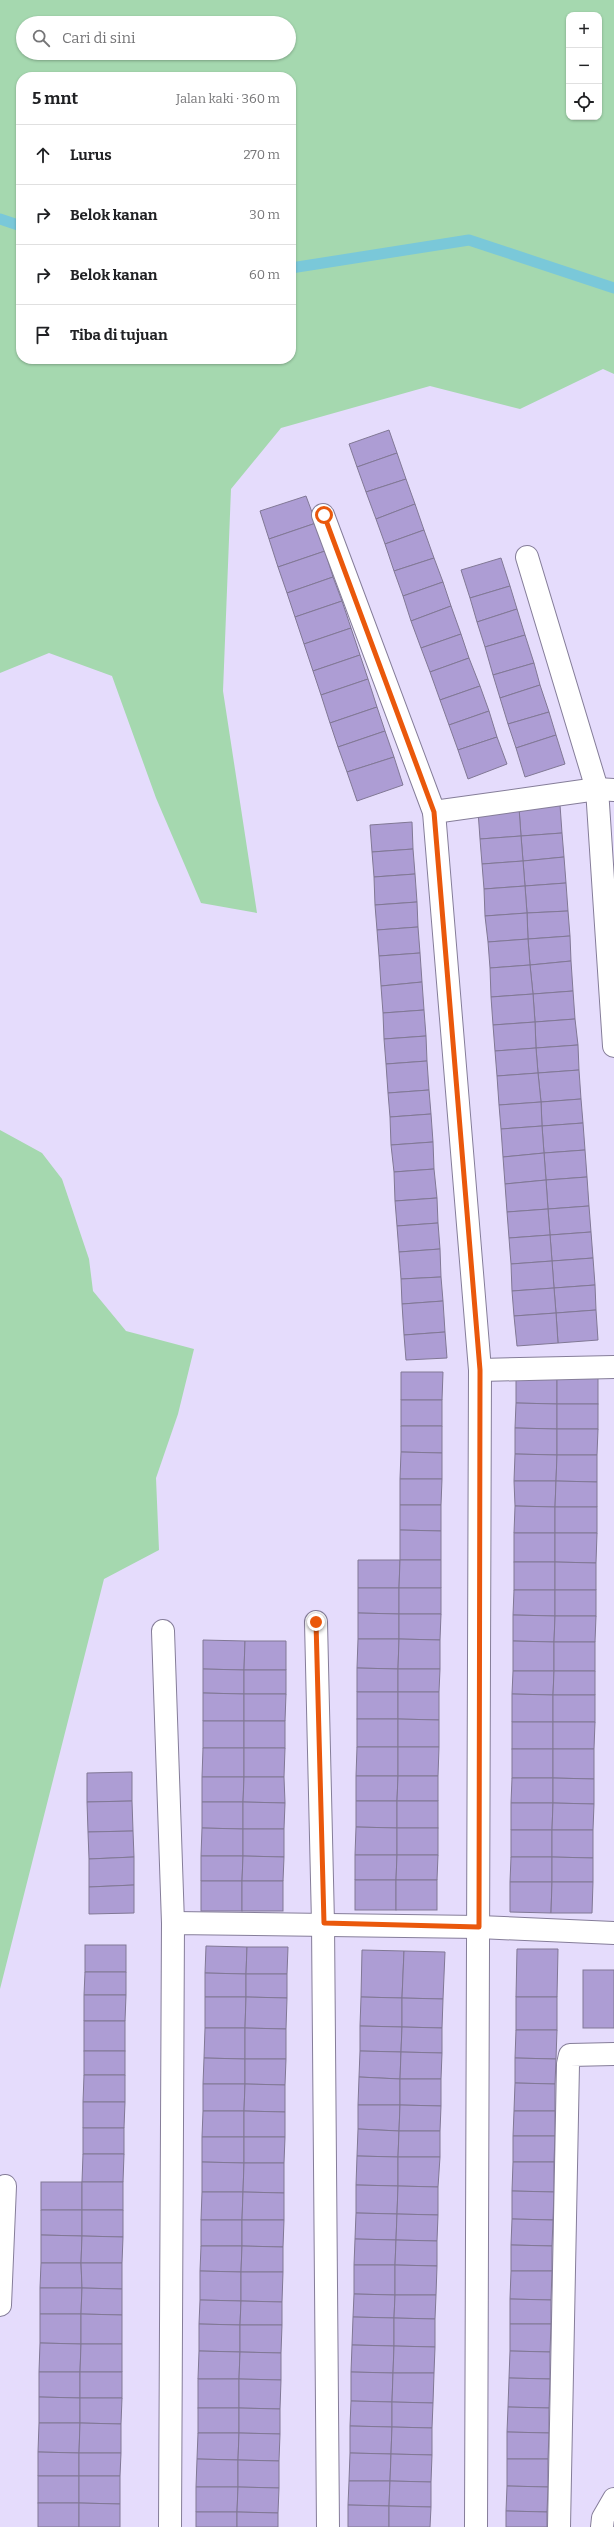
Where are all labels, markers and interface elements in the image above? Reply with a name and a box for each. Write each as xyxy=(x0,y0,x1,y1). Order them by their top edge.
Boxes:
map controls xyxy=(566,12,602,120)
button: + xyxy=(566,12,602,48)
search box xyxy=(16,16,296,60)
icon: search xyxy=(30,27,52,49)
text: Cari di sini xyxy=(62,29,135,47)
button: − xyxy=(566,48,602,84)
button: locate xyxy=(566,84,602,120)
text: 5 mnt xyxy=(32,88,78,109)
text: Jalan kaki · 360 m xyxy=(176,91,280,106)
icon: ahead xyxy=(32,144,54,166)
text: Lurus xyxy=(70,146,112,164)
text: 270 m xyxy=(243,147,280,162)
icon: right xyxy=(32,204,54,226)
text: Belok kanan xyxy=(70,206,158,224)
text: 30 m xyxy=(249,207,280,222)
icon: right xyxy=(32,264,54,286)
text: Belok kanan xyxy=(70,266,158,284)
text: 60 m xyxy=(249,267,280,282)
icon: arrive xyxy=(32,324,54,346)
text: Tiba di tujuan xyxy=(70,326,168,344)
route start xyxy=(315,506,333,524)
route end xyxy=(307,1613,325,1631)

